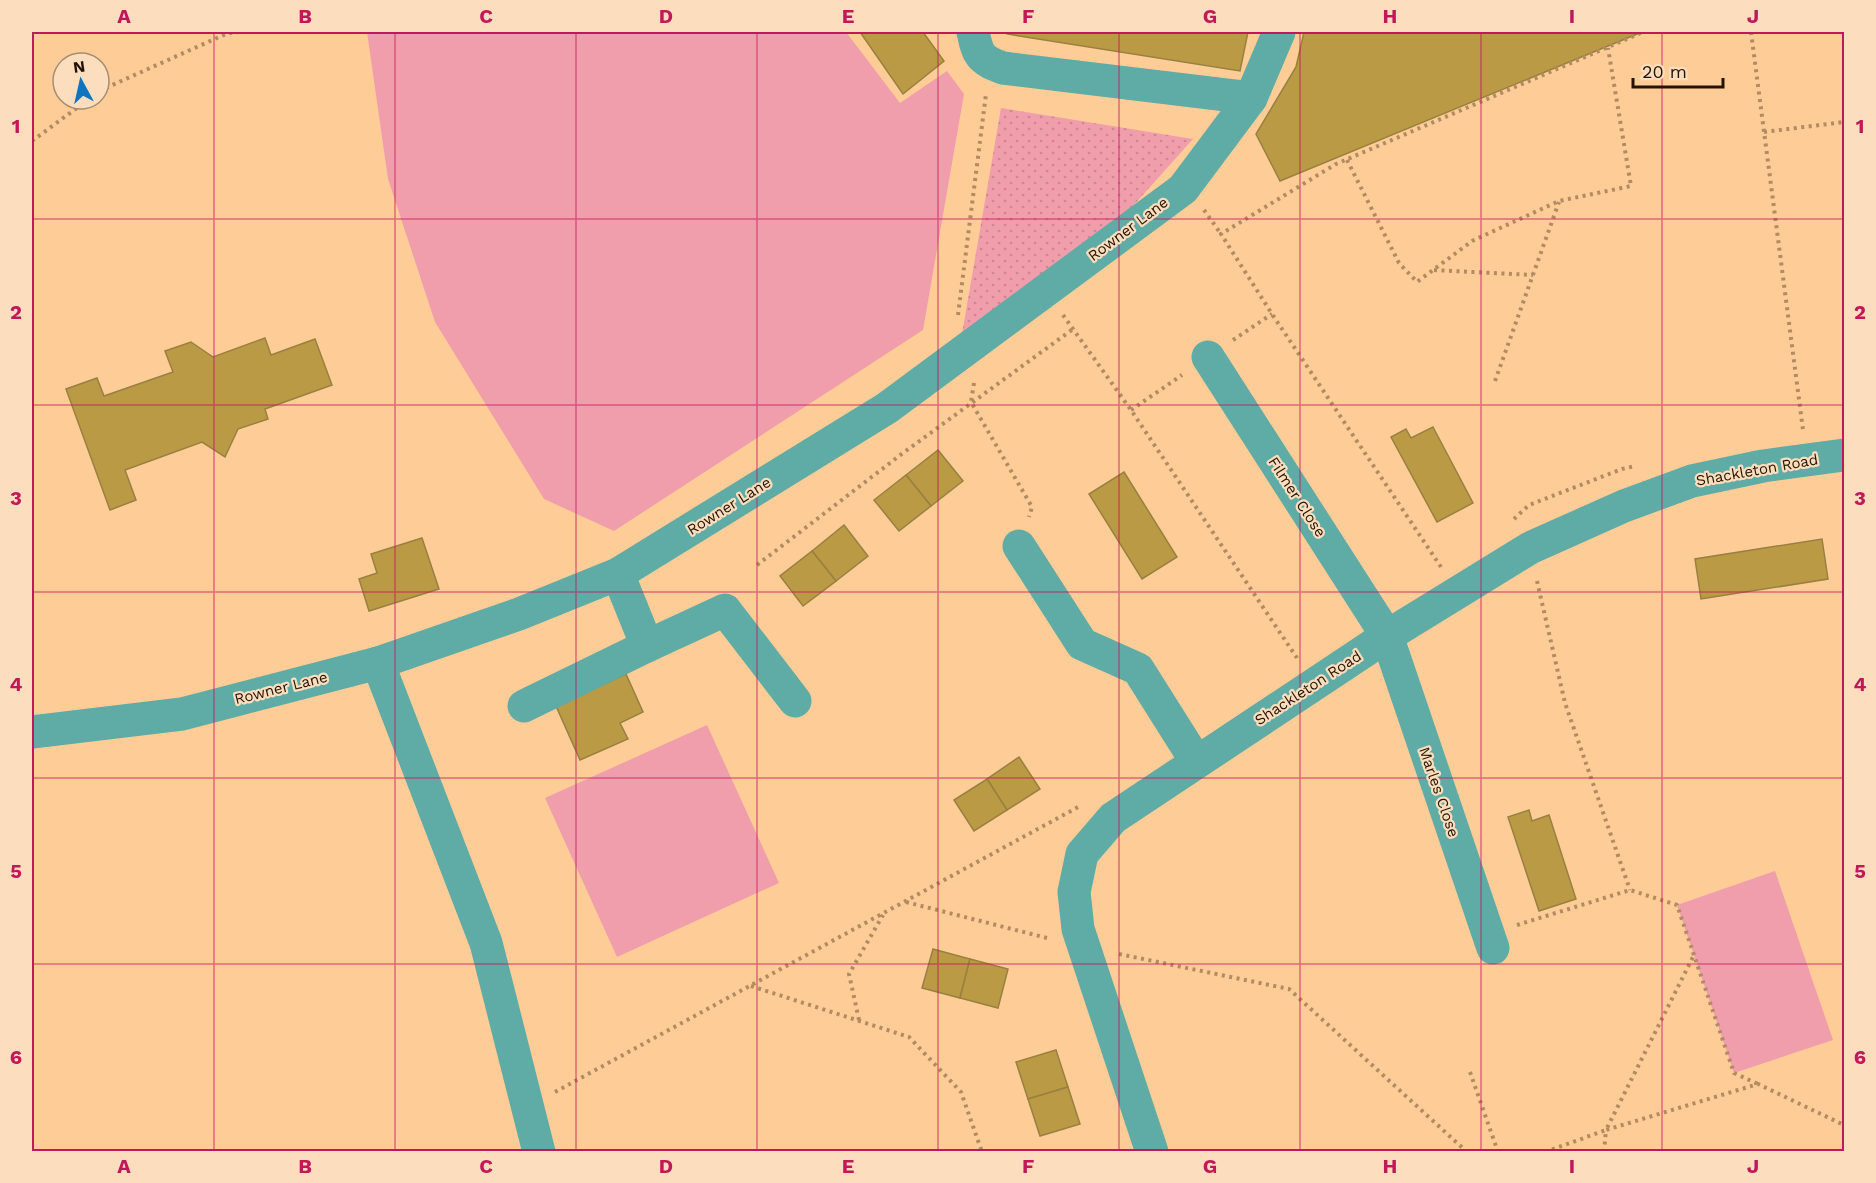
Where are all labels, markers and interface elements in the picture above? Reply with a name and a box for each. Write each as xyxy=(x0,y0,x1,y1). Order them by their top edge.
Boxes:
text: A xyxy=(117,4,131,28)
text: B xyxy=(298,4,312,28)
text: C xyxy=(479,4,493,28)
text: D xyxy=(659,4,673,28)
text: E xyxy=(842,4,854,28)
text: F xyxy=(1022,4,1034,28)
text: G xyxy=(1203,4,1217,28)
text: H xyxy=(1383,4,1397,28)
text: I xyxy=(1569,4,1575,28)
text: J xyxy=(1747,4,1759,28)
north arrow xyxy=(51,51,111,111)
scale bar xyxy=(1633,51,1723,89)
text: N xyxy=(72,56,86,77)
text: 20 m xyxy=(1642,61,1687,82)
text: 1 xyxy=(12,114,20,138)
text: 1 xyxy=(1856,114,1864,138)
street label: Rowner Lane xyxy=(1085,193,1171,265)
text: 2 xyxy=(10,300,22,324)
text: 2 xyxy=(1854,300,1866,324)
street label: Shackleton Road xyxy=(1695,450,1819,490)
street label: Filmer Close xyxy=(1264,454,1330,540)
street label: Rowner Lane xyxy=(684,473,774,539)
text: 3 xyxy=(10,486,22,510)
text: 3 xyxy=(1854,486,1866,510)
street label: Shackleton Road xyxy=(1251,647,1365,729)
street label: Rowner Lane xyxy=(233,668,329,708)
text: 4 xyxy=(10,672,23,696)
text: 4 xyxy=(1854,672,1867,696)
street label: Marles Close xyxy=(1415,745,1463,839)
text: 5 xyxy=(10,859,22,883)
text: 5 xyxy=(1854,859,1866,883)
text: 6 xyxy=(10,1045,22,1069)
text: 6 xyxy=(1854,1045,1866,1069)
text: A xyxy=(117,1154,131,1178)
text: B xyxy=(298,1154,312,1178)
text: C xyxy=(479,1154,493,1178)
text: D xyxy=(659,1154,673,1178)
text: E xyxy=(842,1154,854,1178)
text: F xyxy=(1022,1154,1034,1178)
text: G xyxy=(1203,1154,1217,1178)
text: H xyxy=(1383,1154,1397,1178)
text: I xyxy=(1569,1154,1575,1178)
text: J xyxy=(1747,1154,1759,1178)

